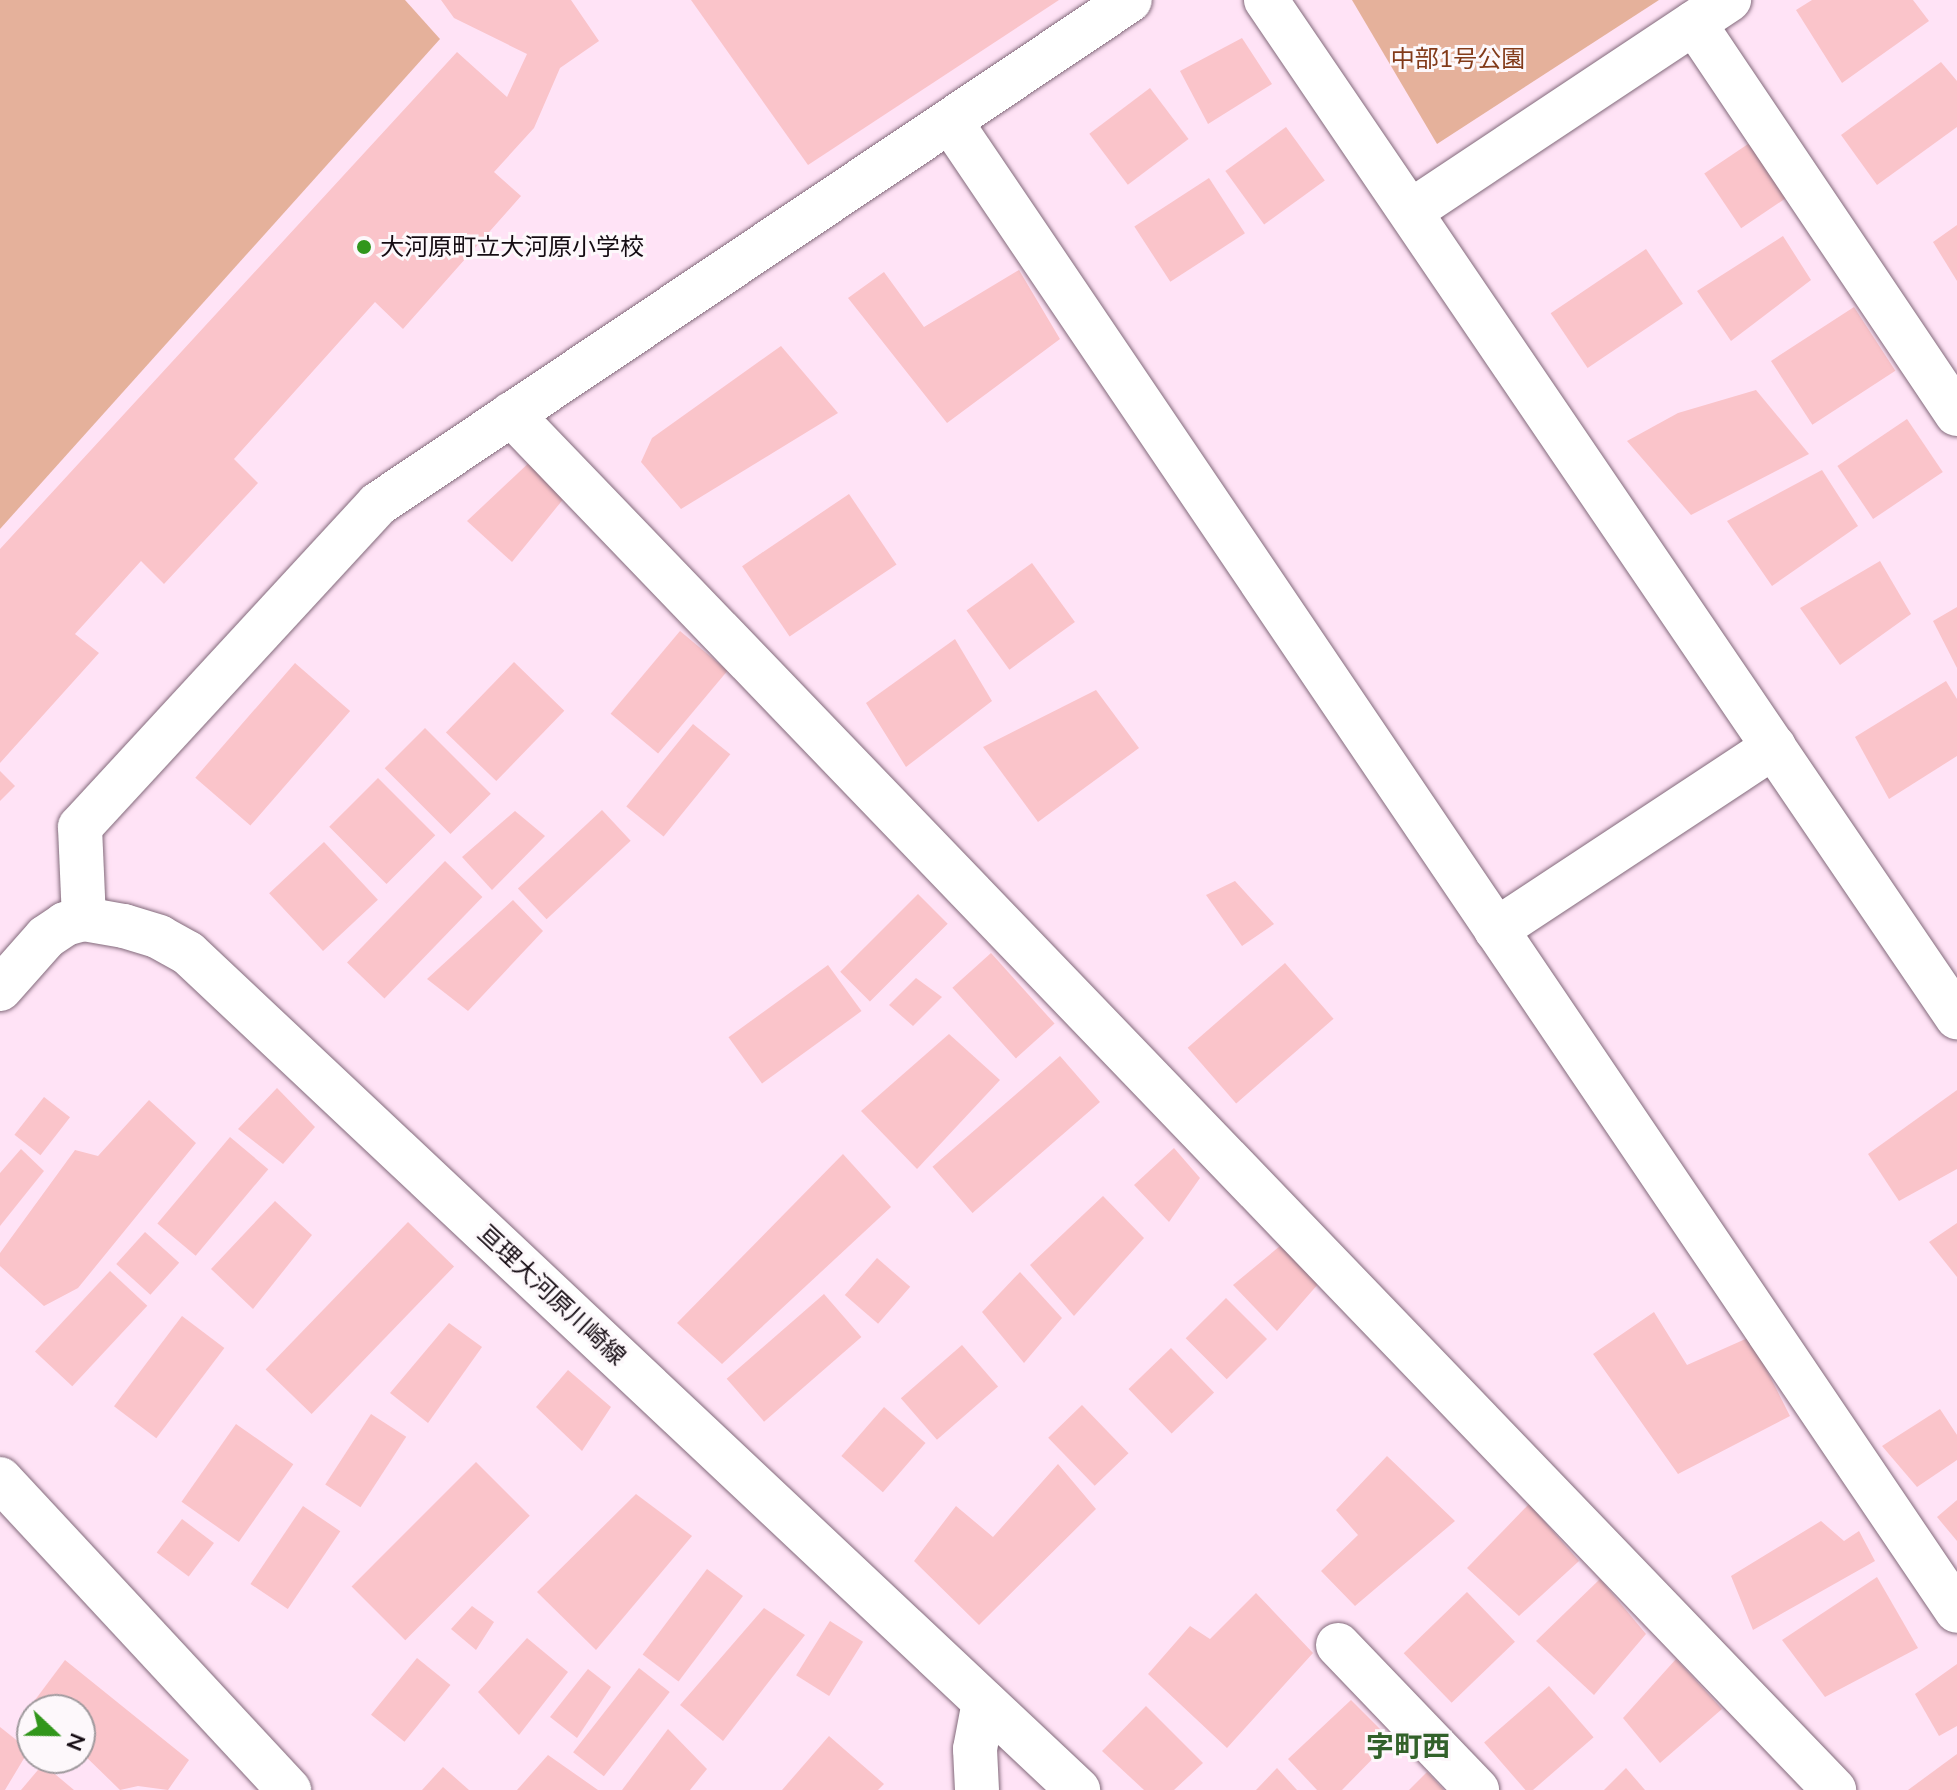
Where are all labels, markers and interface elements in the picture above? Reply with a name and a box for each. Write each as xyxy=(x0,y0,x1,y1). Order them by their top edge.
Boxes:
park label: 中部1号公園 xyxy=(1391,45,1525,73)
place label: 大河原町立大河原小学校 xyxy=(380,233,644,261)
marker: 大河原町立大河原小学校 xyxy=(355,238,373,256)
street label: 亘理大河原川崎線 xyxy=(472,1219,632,1371)
north arrow xyxy=(16,1694,96,1774)
text: N xyxy=(60,1729,92,1755)
district label: 字町西 xyxy=(1366,1729,1450,1763)

